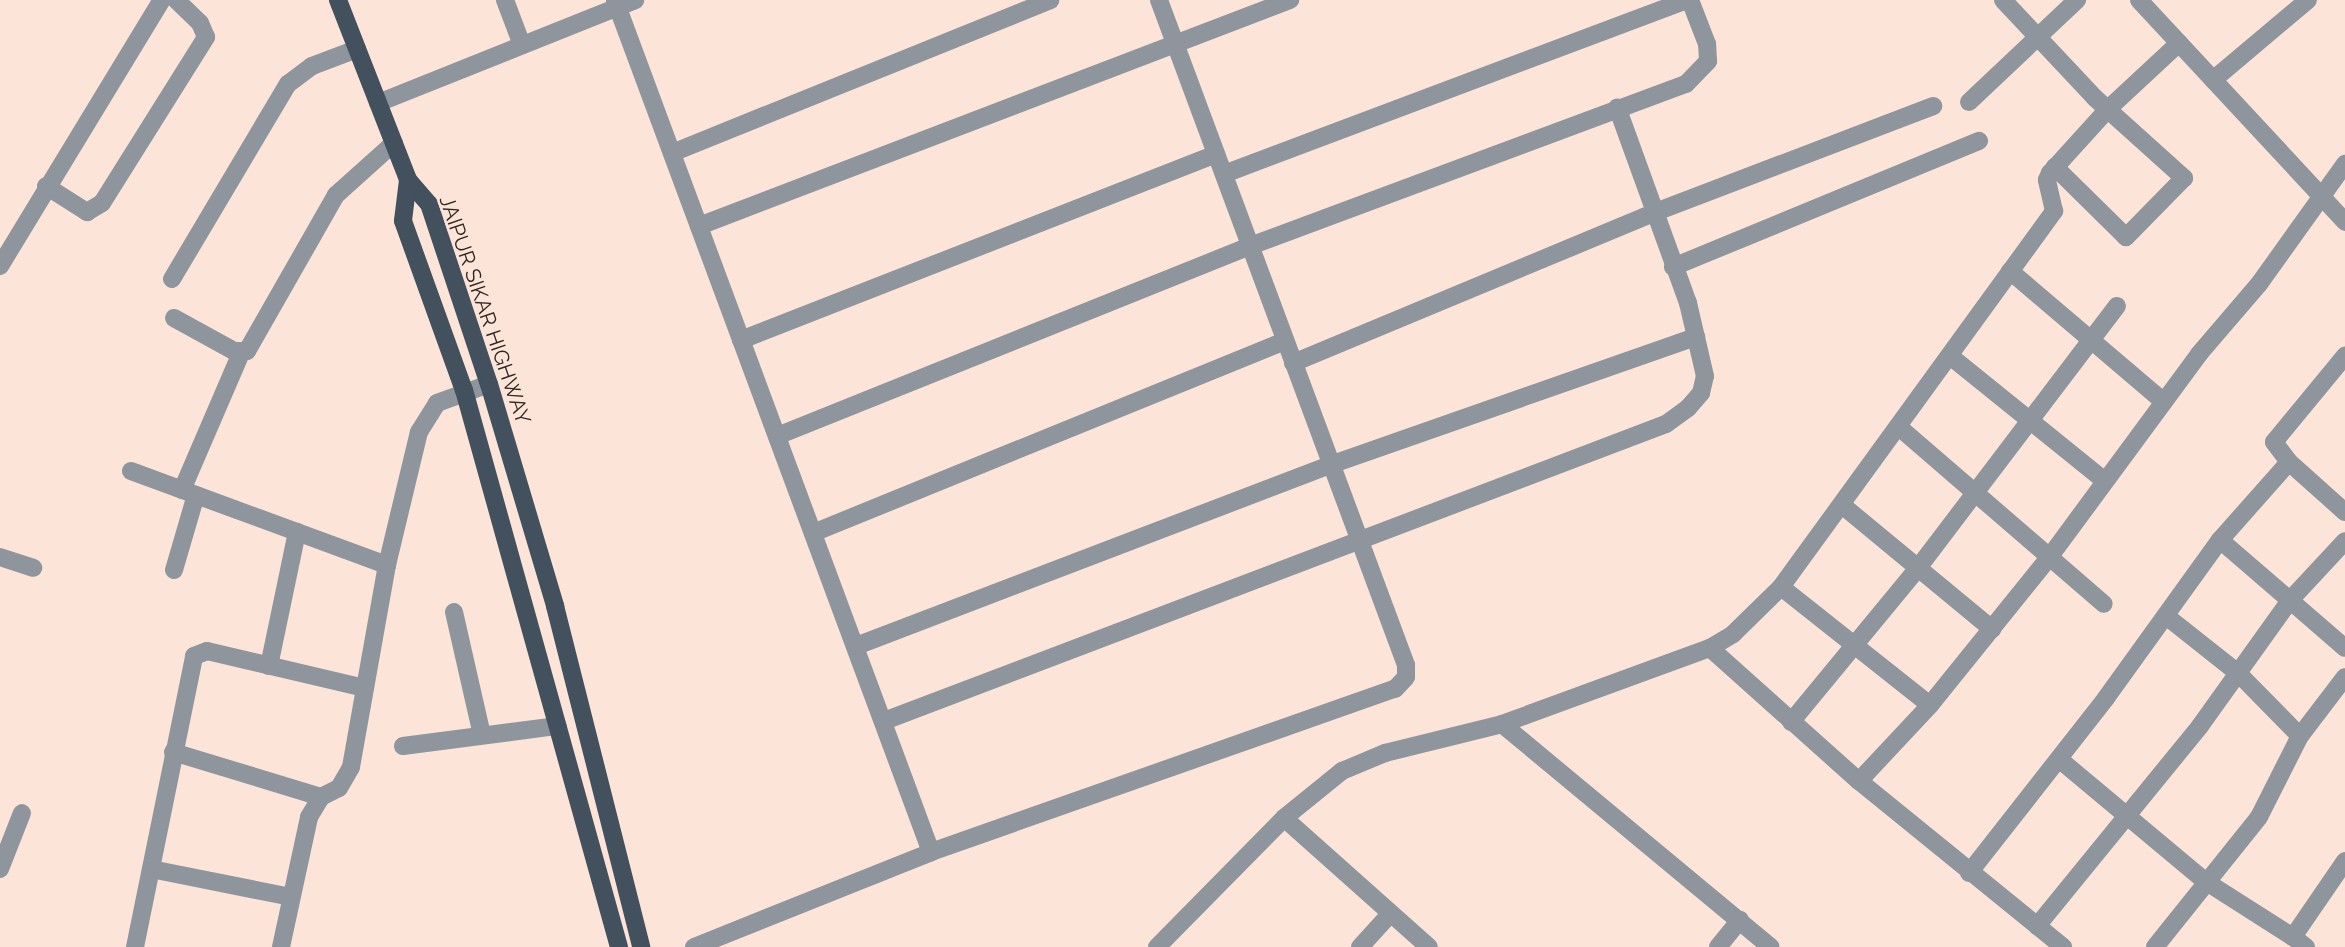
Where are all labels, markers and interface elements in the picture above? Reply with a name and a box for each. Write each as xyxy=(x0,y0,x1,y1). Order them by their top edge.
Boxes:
street label: JAIPUR SIKAR HIGHWAY xyxy=(434,192,536,428)

